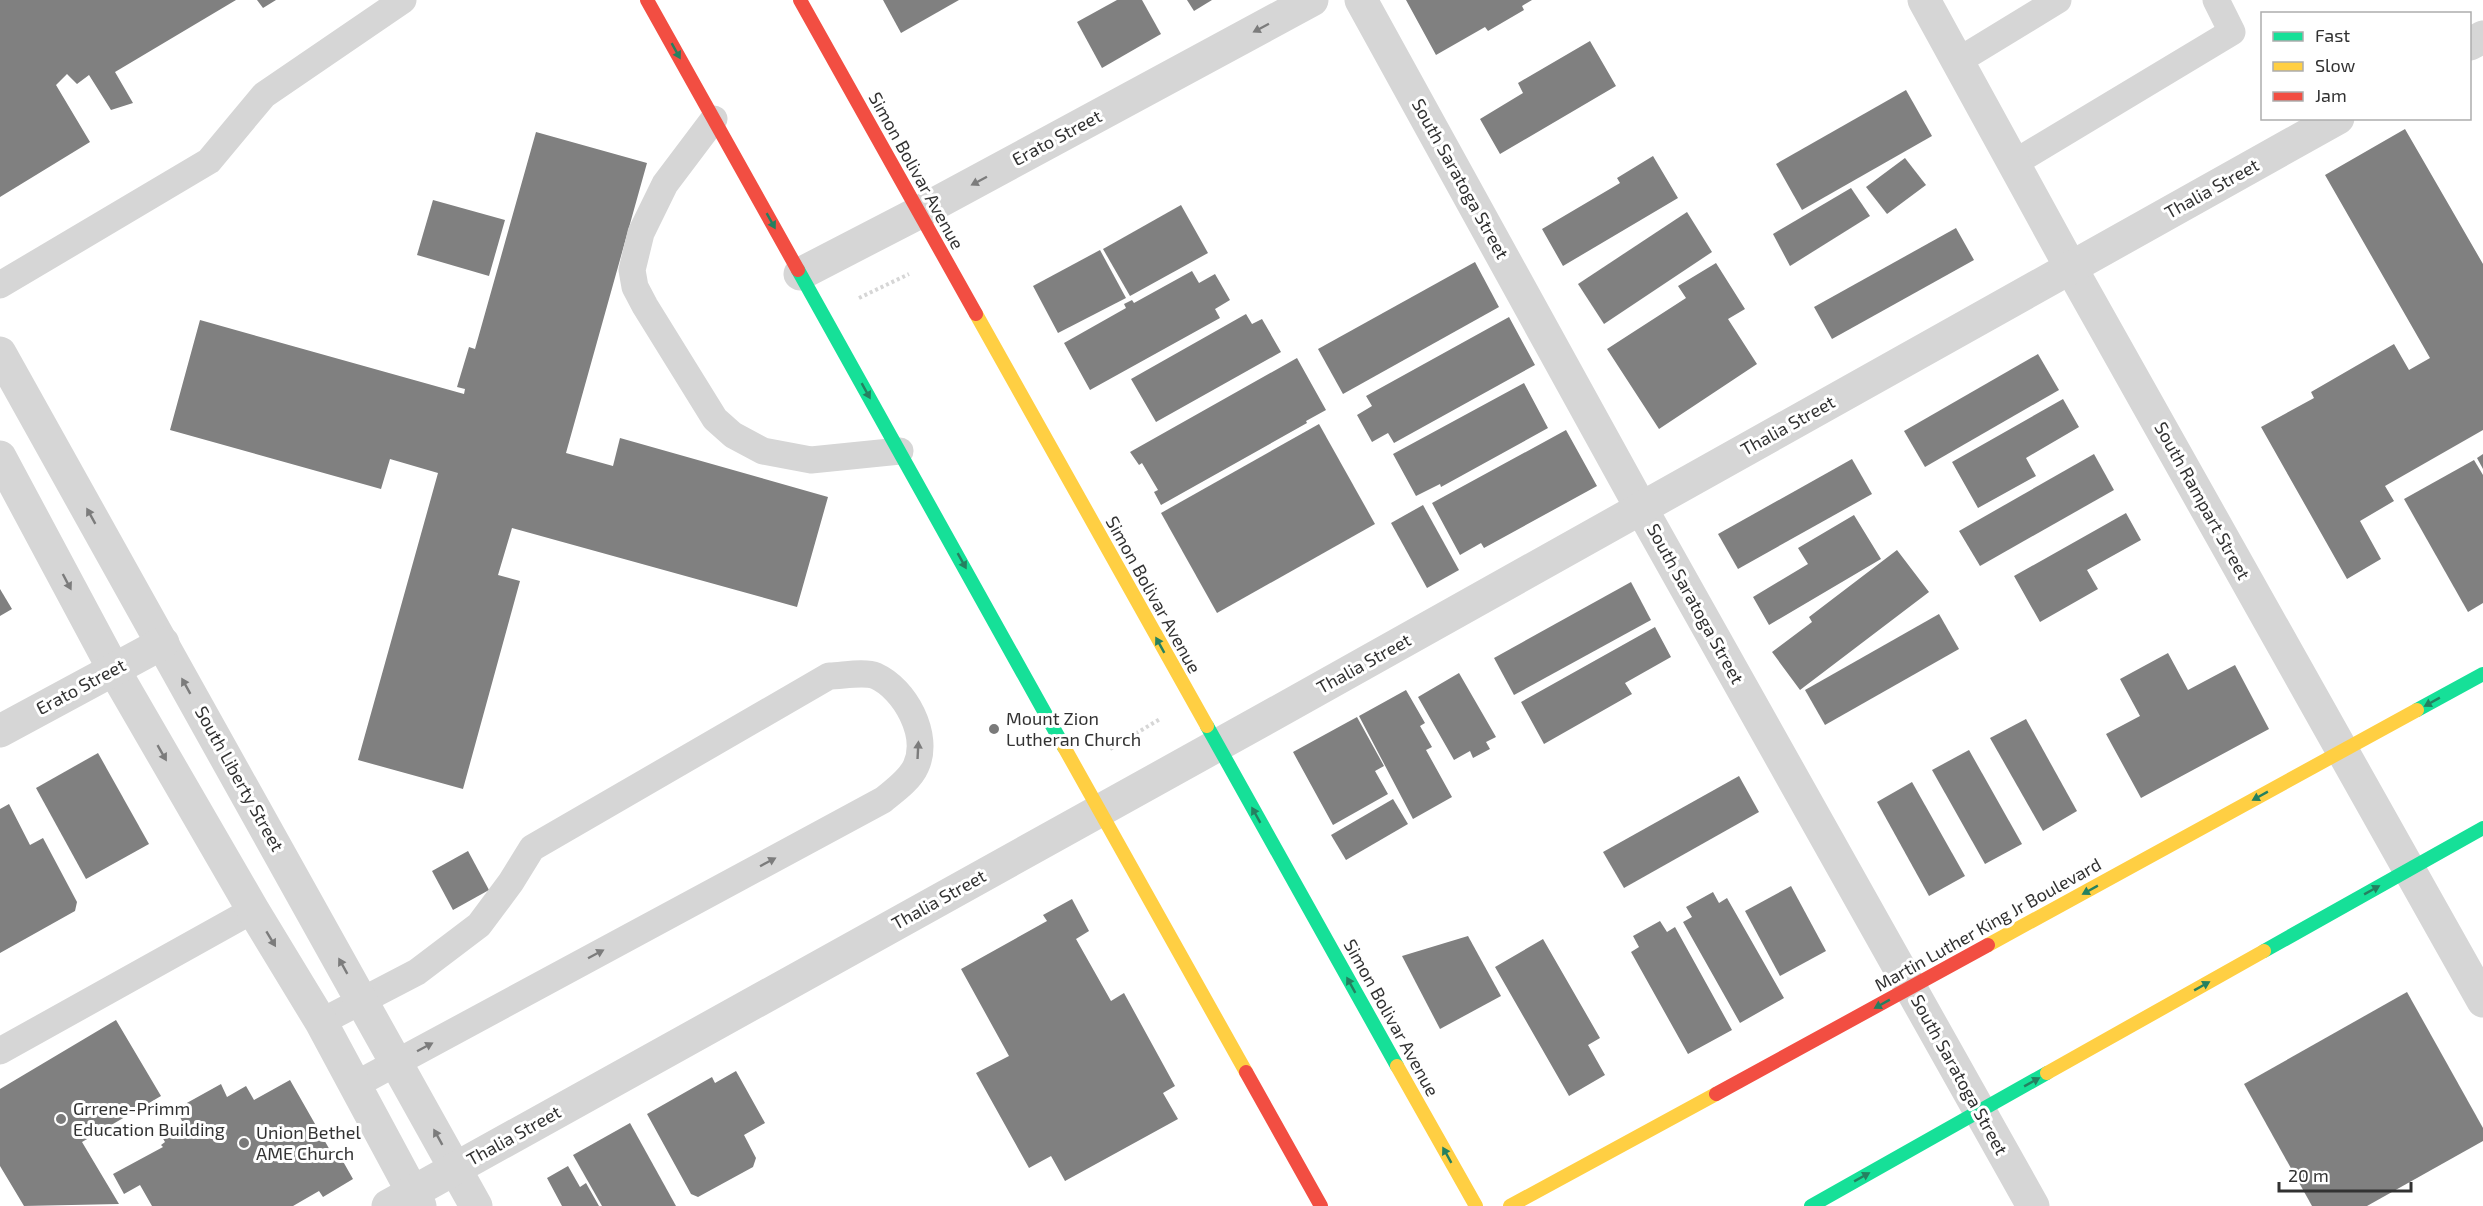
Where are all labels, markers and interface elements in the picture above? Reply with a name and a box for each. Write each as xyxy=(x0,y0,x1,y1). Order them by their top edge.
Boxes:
legend xyxy=(2261,12,2471,120)
one-way arrow xyxy=(1252,23,1269,33)
text: Fast xyxy=(2315,24,2350,46)
one-way arrow xyxy=(671,43,681,60)
text: Slow xyxy=(2315,54,2356,76)
text: Jam xyxy=(2315,84,2347,106)
street label: Simon Bolivar Avenue xyxy=(865,88,969,253)
street label: South Saratoga Street xyxy=(1408,94,1514,263)
street label: Erato Street xyxy=(1008,104,1105,170)
street label: Thalia Street xyxy=(2160,153,2263,223)
one-way arrow xyxy=(970,176,987,186)
one-way arrow xyxy=(766,213,776,230)
one-way arrow xyxy=(861,383,871,400)
street label: Thalia Street xyxy=(1736,390,1839,460)
street label: South Rampart Street xyxy=(2150,418,2255,583)
one-way arrow xyxy=(86,507,96,524)
street label: Simon Bolivar Avenue xyxy=(1102,512,1206,677)
street label: South Saratoga Street xyxy=(1643,519,1749,688)
one-way arrow xyxy=(957,553,967,570)
one-way arrow xyxy=(62,574,72,591)
street label: Thalia Street xyxy=(1312,628,1415,698)
one-way arrow xyxy=(1155,637,1166,653)
street label: Erato Street xyxy=(32,653,129,719)
one-way arrow xyxy=(181,677,191,694)
one-way arrow xyxy=(2423,697,2440,707)
street label: South Liberty Street xyxy=(191,702,289,855)
place label: Mount Zion Lutheran Church xyxy=(1006,707,1141,750)
marker: Mount Zion Lutheran Church xyxy=(987,722,1001,736)
one-way arrow xyxy=(913,740,922,759)
one-way arrow xyxy=(157,745,167,762)
one-way arrow xyxy=(2252,791,2269,801)
one-way arrow xyxy=(1251,806,1261,823)
street label: Martin Luther King Jr Boulevard xyxy=(1870,853,2105,996)
one-way arrow xyxy=(759,857,776,867)
street label: Thalia Street xyxy=(887,864,990,934)
one-way arrow xyxy=(2081,885,2098,895)
one-way arrow xyxy=(2363,885,2380,895)
one-way arrow xyxy=(265,931,276,947)
street label: Simon Bolivar Avenue xyxy=(1340,935,1444,1100)
one-way arrow xyxy=(588,949,605,959)
one-way arrow xyxy=(338,957,348,974)
one-way arrow xyxy=(1346,976,1356,993)
one-way arrow xyxy=(2194,981,2211,991)
street label: South Saratoga Street xyxy=(1907,990,2013,1159)
one-way arrow xyxy=(1873,999,1890,1009)
one-way arrow xyxy=(416,1042,433,1052)
one-way arrow xyxy=(2024,1077,2041,1087)
place label: Grrene-Primm Education Building xyxy=(73,1097,225,1140)
street label: Thalia Street xyxy=(462,1100,565,1170)
marker: Grrene-Primm Education Building xyxy=(54,1112,68,1126)
place label: Union Bethel AME Church xyxy=(256,1121,361,1164)
one-way arrow xyxy=(433,1128,443,1145)
marker: Union Bethel AME Church xyxy=(237,1136,251,1150)
one-way arrow xyxy=(1442,1146,1452,1163)
scale bar xyxy=(2279,1155,2411,1193)
text: 20 m xyxy=(2288,1164,2329,1186)
one-way arrow xyxy=(1854,1172,1870,1183)

